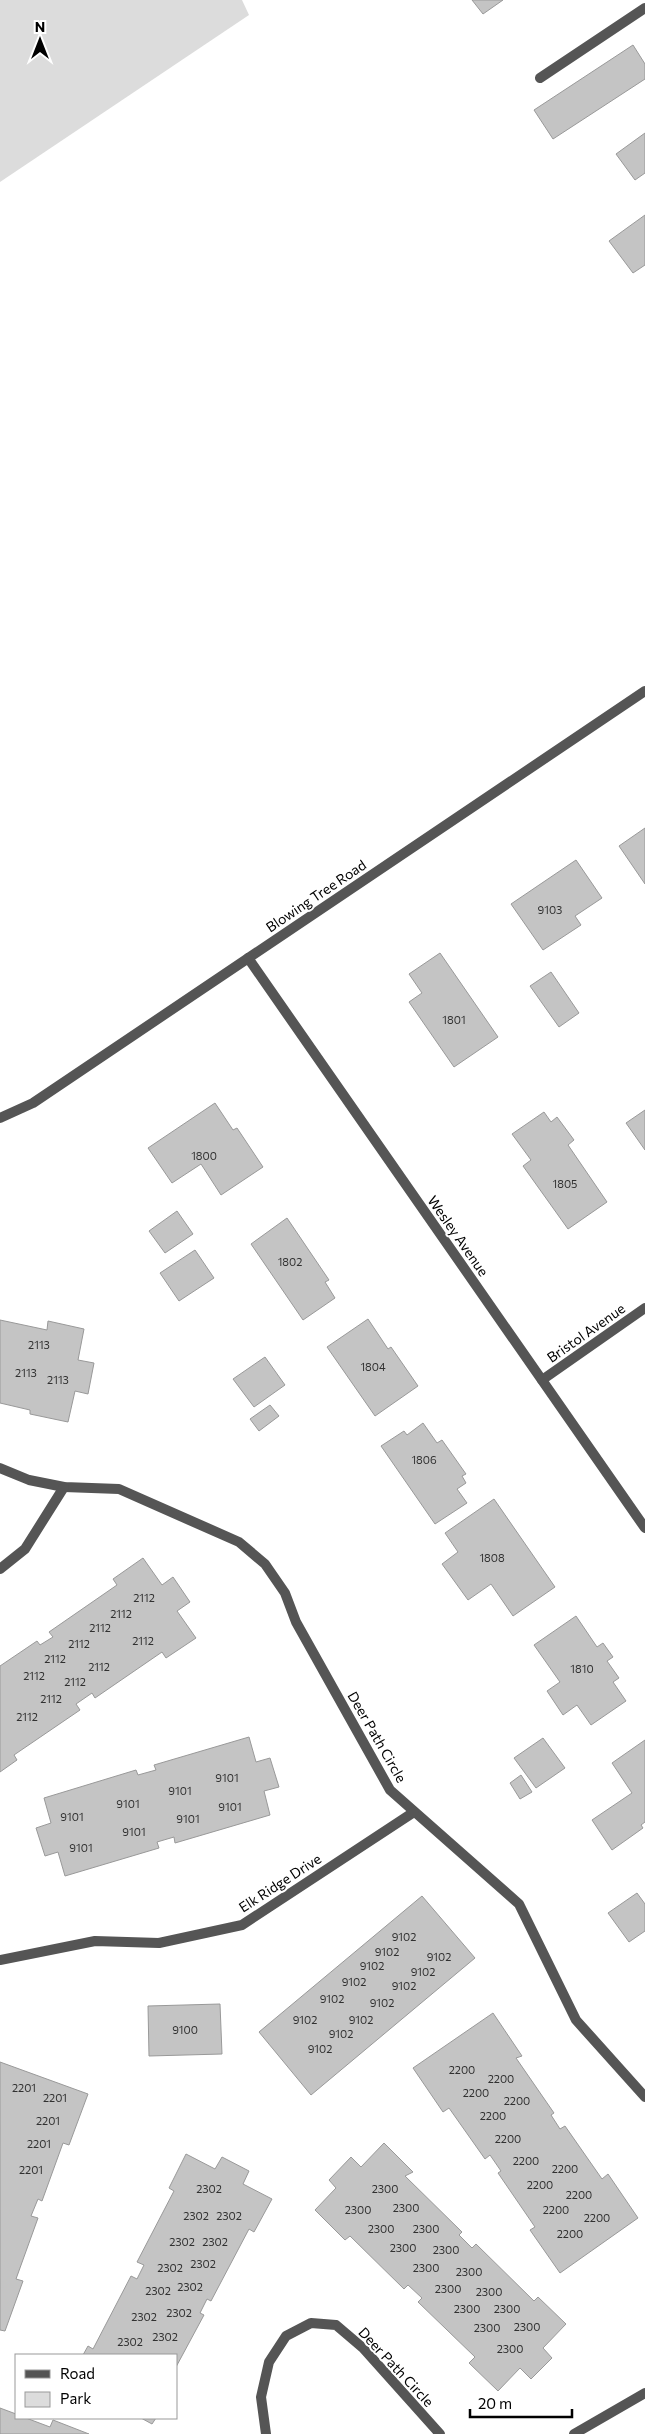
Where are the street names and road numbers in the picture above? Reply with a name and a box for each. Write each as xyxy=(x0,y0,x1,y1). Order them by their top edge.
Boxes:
street label: Blowing Tree Road xyxy=(262,856,369,935)
street label: Wesley Avenue xyxy=(424,1192,492,1279)
street label: Bristol Avenue xyxy=(543,1299,628,1366)
street label: Deer Path Circle xyxy=(344,1688,410,1785)
street label: Elk Ridge Drive xyxy=(235,1850,324,1915)
street label: Deer Path Circle xyxy=(355,2323,437,2410)

